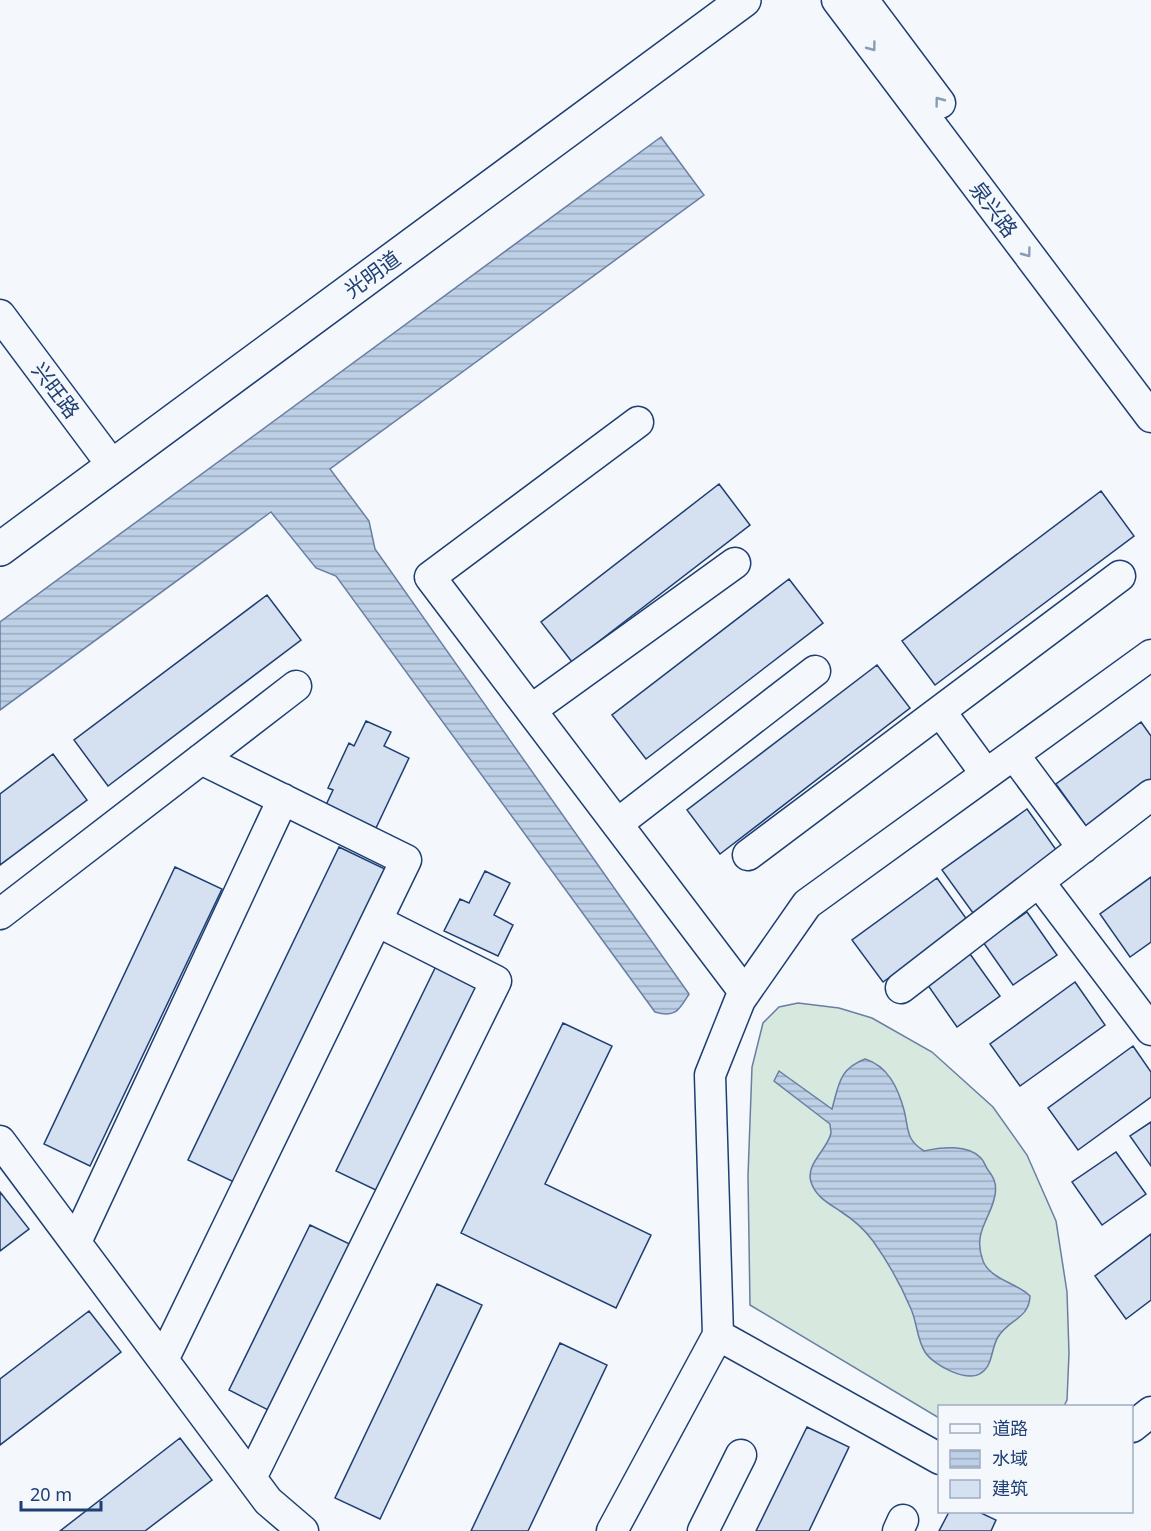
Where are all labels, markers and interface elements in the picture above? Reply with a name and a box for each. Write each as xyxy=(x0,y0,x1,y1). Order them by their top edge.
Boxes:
one-way arrow xyxy=(865,41,876,52)
one-way arrow xyxy=(936,97,947,108)
street label: 泉兴路 xyxy=(964,175,1024,243)
street label: 光明道 xyxy=(338,244,406,304)
one-way arrow xyxy=(1020,247,1031,258)
street label: 兴旺路 xyxy=(26,356,86,424)
legend xyxy=(938,1405,1133,1513)
text: 道路 xyxy=(992,1416,1028,1440)
text: 水域 xyxy=(992,1446,1028,1470)
scale bar xyxy=(21,1474,100,1512)
text: 建筑 xyxy=(992,1476,1028,1500)
text: 20 m xyxy=(30,1482,72,1506)

